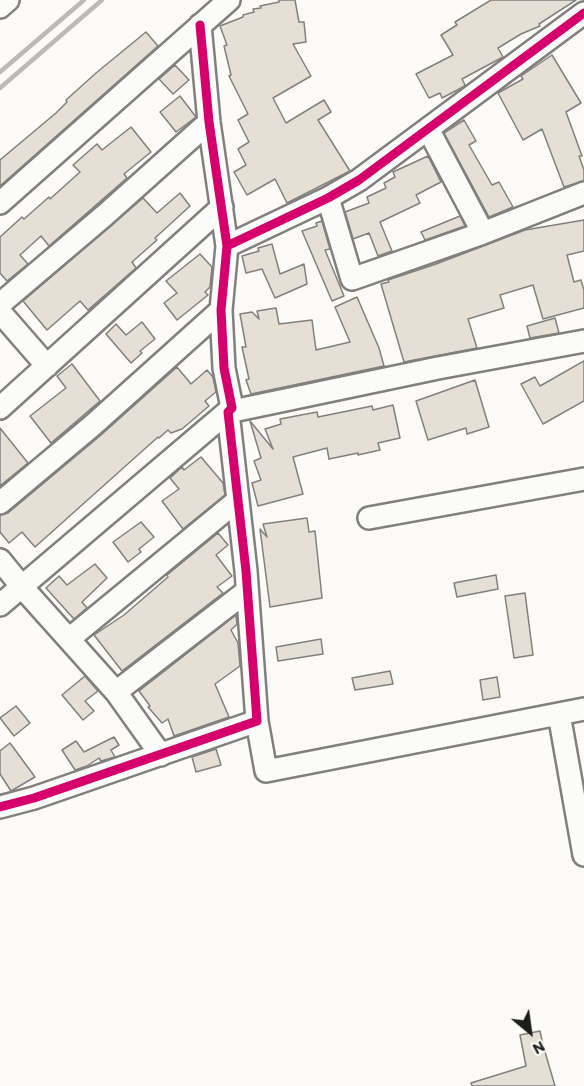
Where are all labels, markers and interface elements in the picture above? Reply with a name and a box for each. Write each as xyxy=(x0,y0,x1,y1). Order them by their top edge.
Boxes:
north arrow xyxy=(500,1002,560,1062)
text: N xyxy=(530,1037,548,1059)

